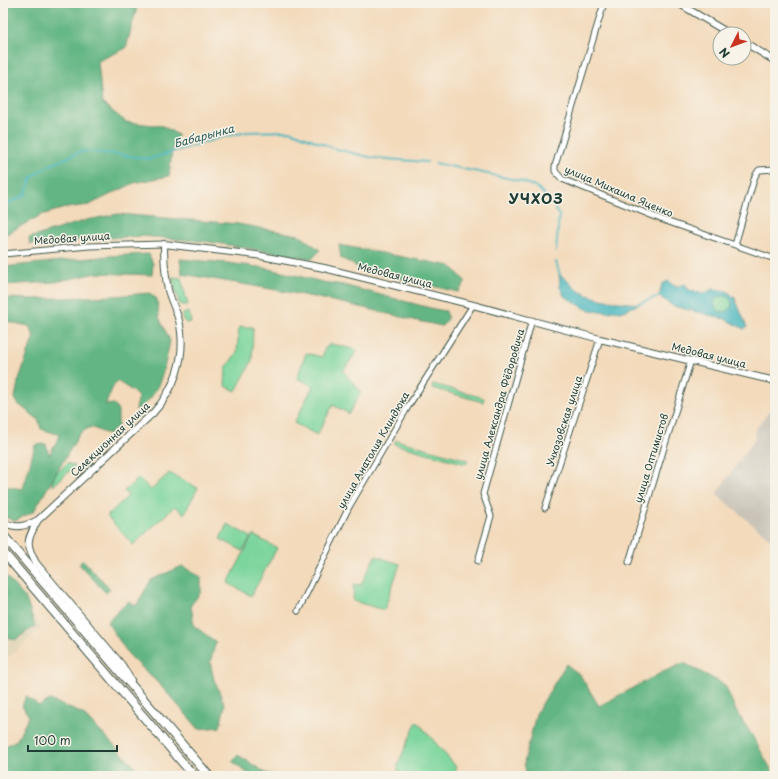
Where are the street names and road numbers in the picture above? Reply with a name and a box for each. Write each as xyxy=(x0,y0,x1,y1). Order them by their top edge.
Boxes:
street label: улица Михаила Яценко xyxy=(563,161,676,220)
street label: Медовая улица xyxy=(33,227,111,248)
street label: Медовая улица xyxy=(356,258,435,291)
street label: улица Александра Фёдоровича xyxy=(470,326,527,481)
street label: Медовая улица xyxy=(670,338,749,371)
street label: Учхозовская улица xyxy=(542,373,586,468)
street label: улица Анатолия Клиндюка xyxy=(333,388,413,511)
street label: Селекционная улица xyxy=(67,397,153,479)
street label: улица Оптимистов xyxy=(630,411,671,504)

